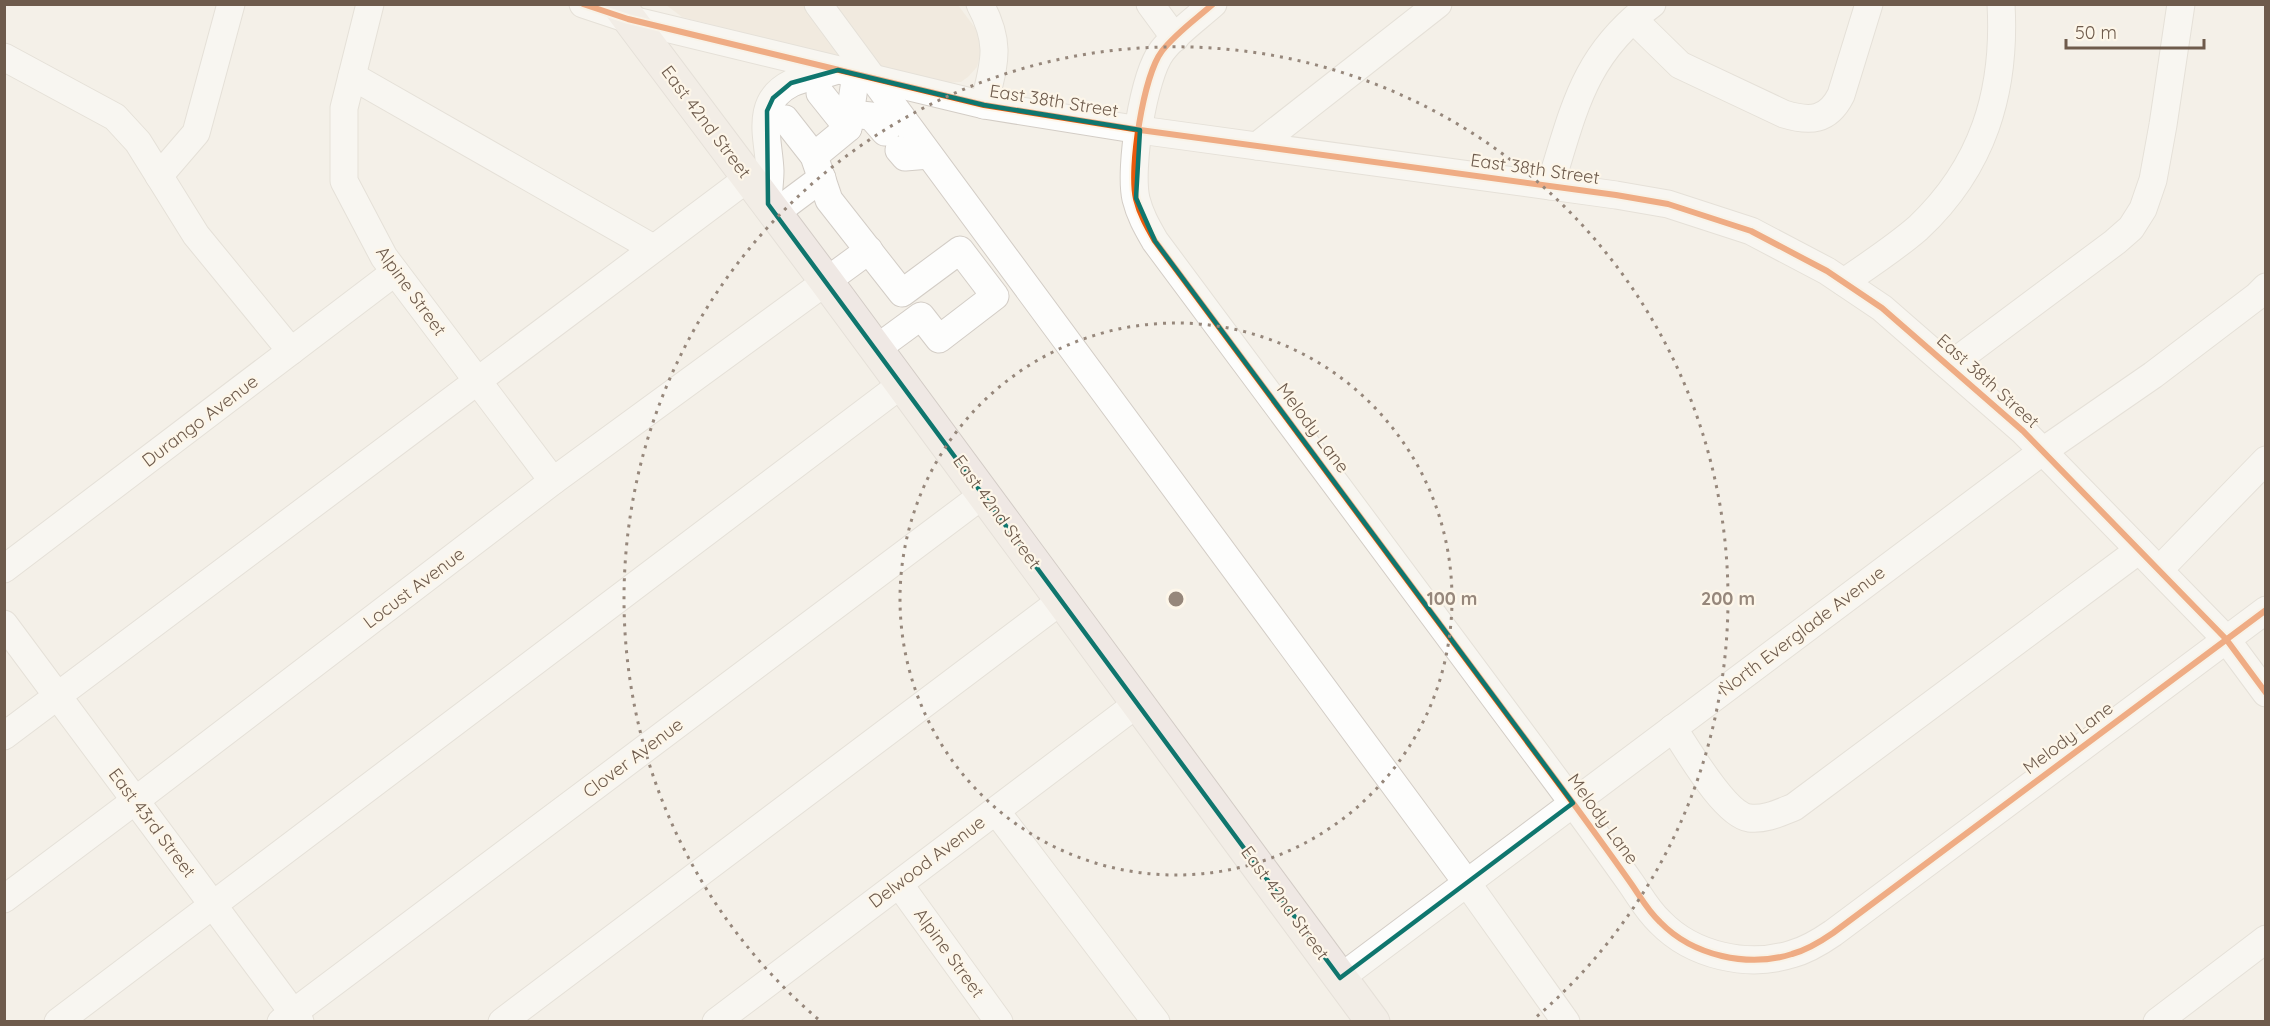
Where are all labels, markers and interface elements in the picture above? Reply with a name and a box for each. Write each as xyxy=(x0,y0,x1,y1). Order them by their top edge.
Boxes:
scale bar xyxy=(2066,12,2204,50)
text: 50 m xyxy=(2075,21,2117,44)
street label: East 42nd Street xyxy=(656,61,756,183)
street label: East 38th Street xyxy=(988,79,1120,122)
street label: East 38th Street xyxy=(1469,148,1601,189)
street label: Alpine Street xyxy=(371,241,452,340)
street label: East 38th Street xyxy=(1932,329,2044,433)
street label: Durango Avenue xyxy=(137,369,262,472)
street label: Melody Lane xyxy=(1272,378,1355,477)
street label: East 42nd Street xyxy=(948,450,1047,573)
street label: Locust Avenue xyxy=(358,542,469,633)
street label: North Everglade Avenue xyxy=(1714,561,1889,701)
text: 100 m xyxy=(1427,587,1477,610)
text: 200 m xyxy=(1701,587,1755,610)
centre of rings xyxy=(1166,589,1186,609)
street label: Melody Lane xyxy=(2018,696,2117,779)
street label: Clover Avenue xyxy=(578,712,687,803)
street label: East 43rd Street xyxy=(104,763,201,882)
street label: Melody Lane xyxy=(1563,769,1644,869)
street label: Delwood Avenue xyxy=(864,810,989,913)
street label: East 42nd Street xyxy=(1236,841,1335,964)
street label: Alpine Street xyxy=(909,903,990,1002)

